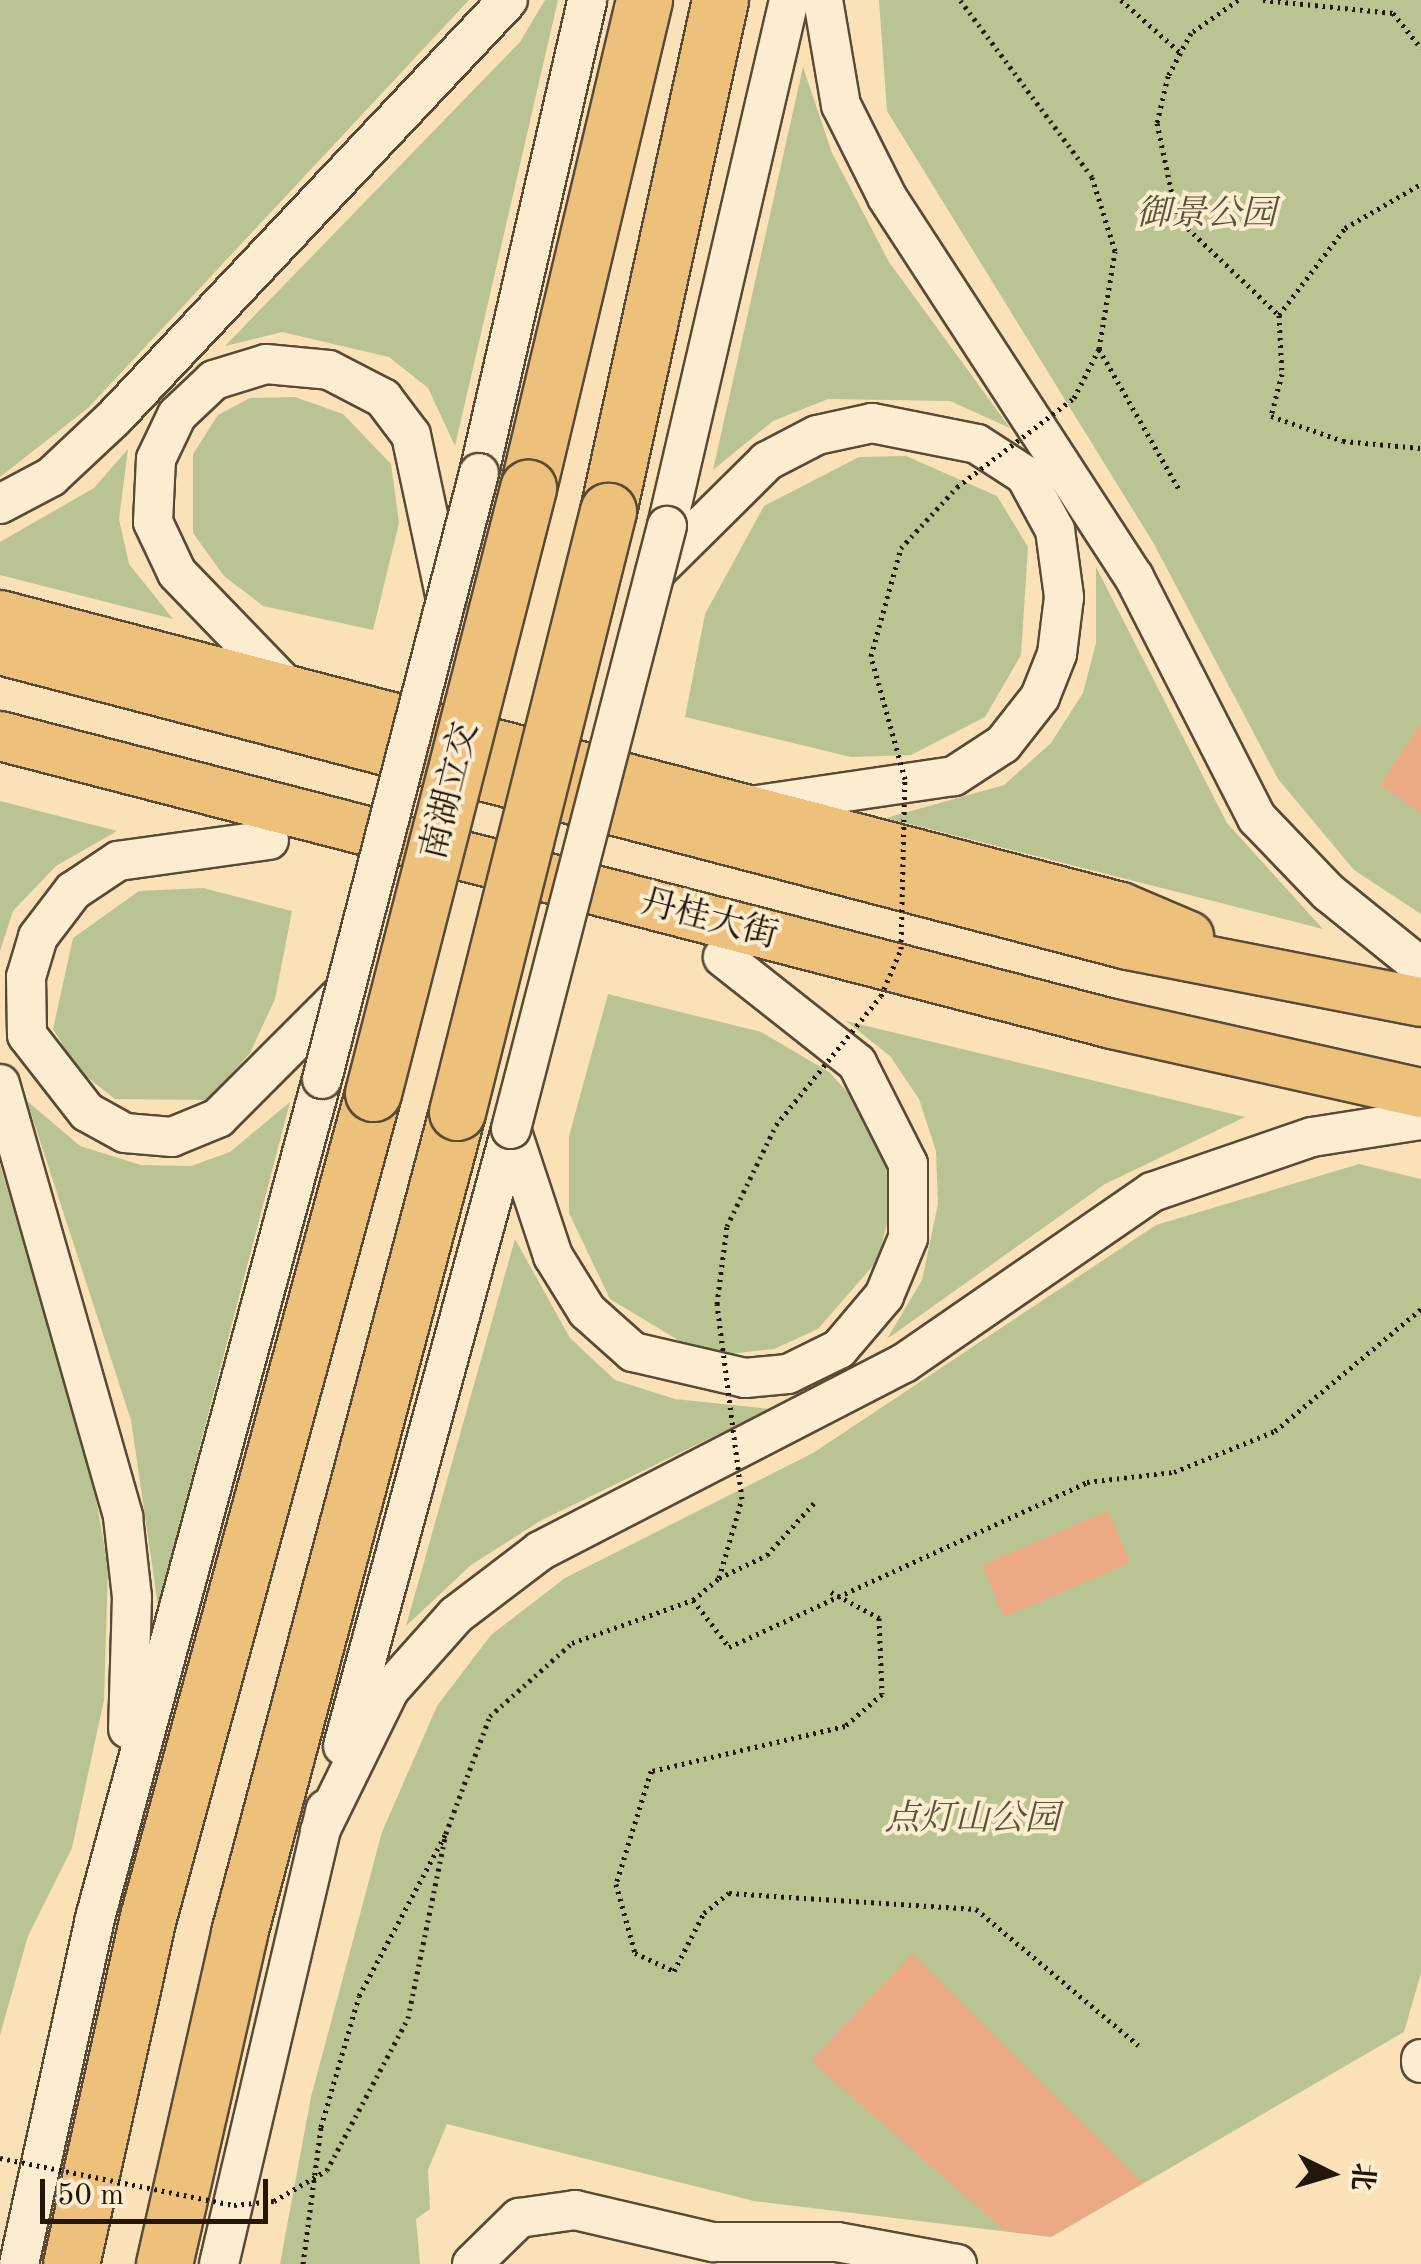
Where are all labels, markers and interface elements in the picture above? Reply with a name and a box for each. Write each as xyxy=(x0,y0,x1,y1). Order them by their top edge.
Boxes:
park label: 御景公园 xyxy=(1136,194,1276,236)
street label: 南湖立交 xyxy=(414,718,488,864)
street label: 丹桂大街 xyxy=(636,882,782,958)
park label: 点灯山公园 xyxy=(885,1799,1059,1841)
north arrow xyxy=(1281,2124,1381,2224)
scale bar xyxy=(45,2159,272,2221)
text: 北 xyxy=(1346,2161,1376,2192)
text: 50 m xyxy=(57,2181,124,2211)

